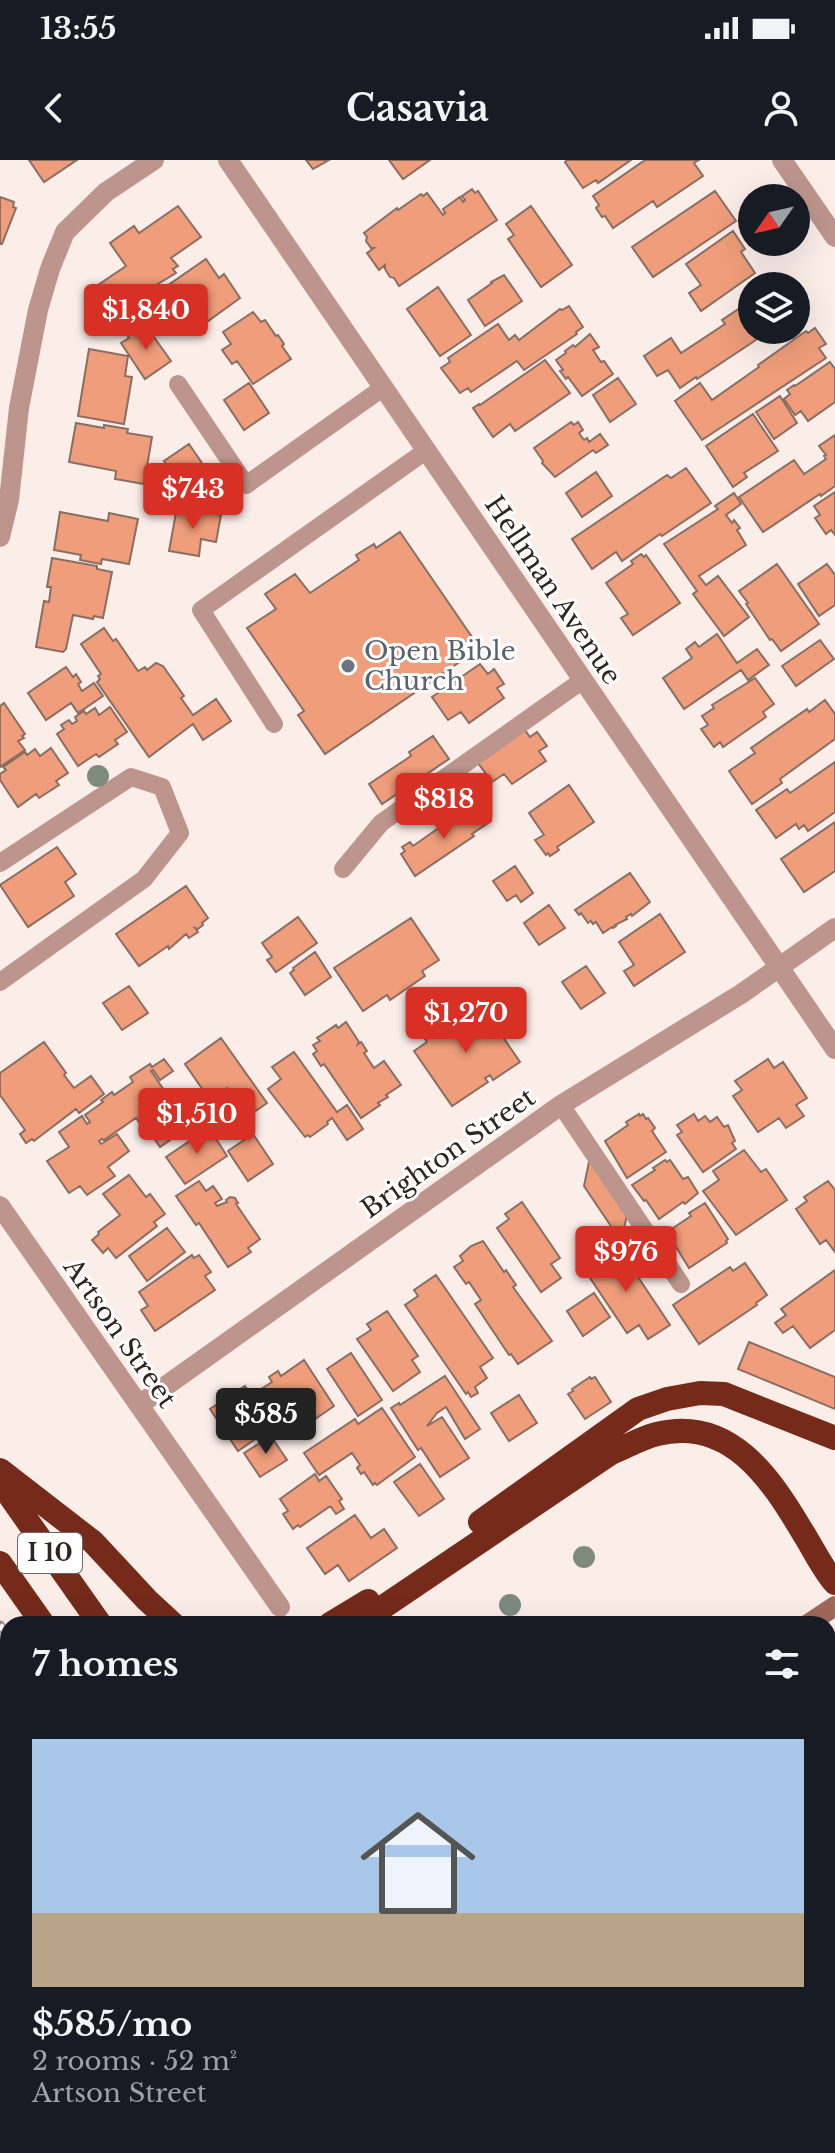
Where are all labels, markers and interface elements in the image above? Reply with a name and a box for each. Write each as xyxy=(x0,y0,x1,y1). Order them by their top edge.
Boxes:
text: 13:55 xyxy=(40,10,116,47)
icon: back xyxy=(32,86,76,130)
text: Casavia xyxy=(346,86,489,131)
icon: person xyxy=(759,86,803,130)
north arrow xyxy=(738,184,810,256)
map controls xyxy=(738,184,810,344)
button: layers xyxy=(738,272,810,344)
pin: $1,840 xyxy=(81,284,211,352)
text: $1,840 xyxy=(102,294,190,326)
pin: $743 xyxy=(146,463,240,531)
text: $743 xyxy=(161,473,225,505)
street label: Hellman Avenue xyxy=(478,490,628,690)
place label: Open Bible Church xyxy=(364,635,516,697)
marker: Open Bible Church xyxy=(339,657,357,675)
pin: $818 xyxy=(397,773,491,841)
text: $818 xyxy=(413,783,475,815)
pin: $1,270 xyxy=(401,987,531,1055)
text: $1,270 xyxy=(424,997,508,1029)
street label: Brighton Street xyxy=(355,1081,541,1225)
pin: $1,510 xyxy=(132,1088,262,1156)
text: $1,510 xyxy=(156,1098,238,1130)
pin: $976 xyxy=(579,1226,673,1294)
text: $976 xyxy=(593,1236,659,1268)
street label: Artson Street xyxy=(56,1251,183,1414)
pin: $585 xyxy=(219,1388,313,1456)
text: $585 xyxy=(234,1398,298,1430)
road number: I 10 xyxy=(18,1533,82,1573)
icon: filters xyxy=(760,1642,804,1686)
text: 7 homes xyxy=(32,1643,179,1685)
icon: home xyxy=(346,1791,490,1935)
text: $585/mo xyxy=(32,2003,192,2045)
text: 2 rooms · 52 m² xyxy=(32,2045,237,2077)
text: Artson Street xyxy=(32,2077,207,2109)

